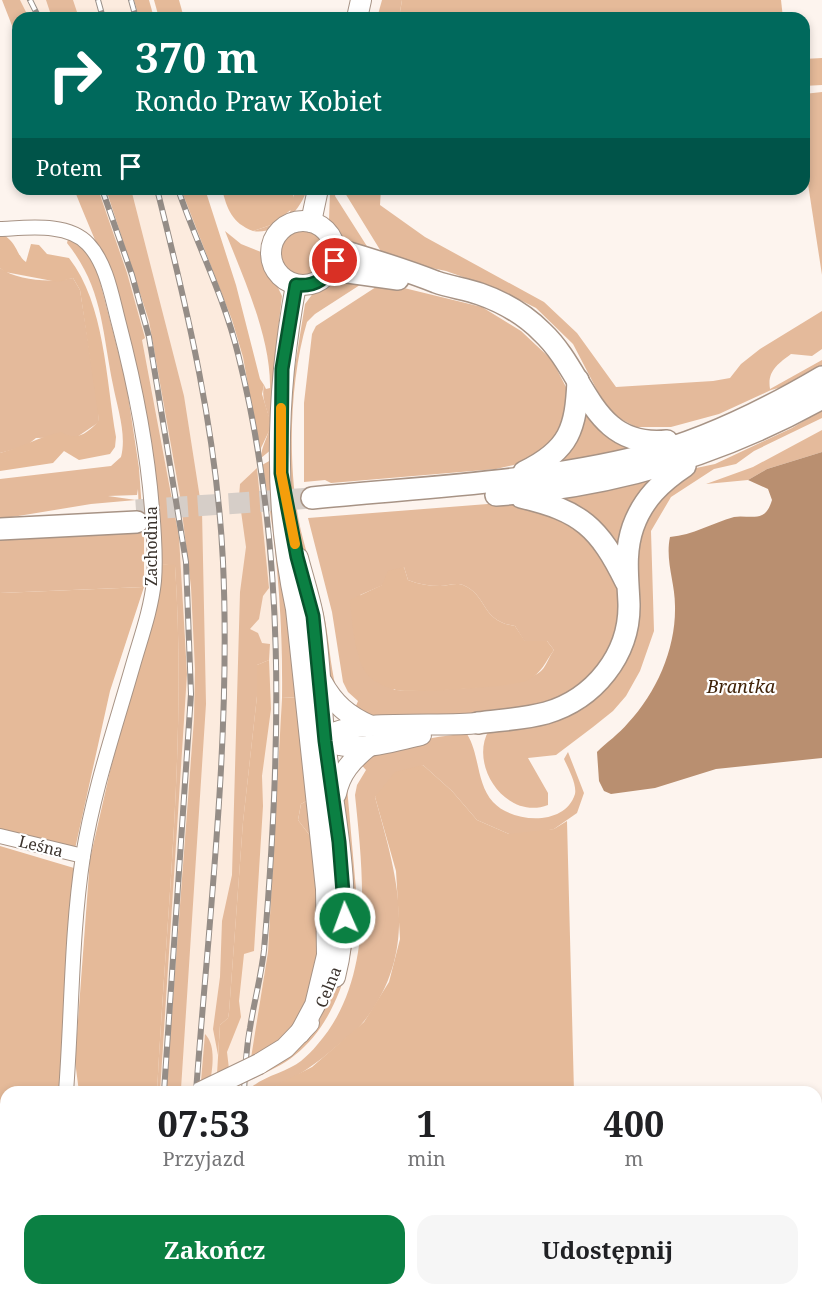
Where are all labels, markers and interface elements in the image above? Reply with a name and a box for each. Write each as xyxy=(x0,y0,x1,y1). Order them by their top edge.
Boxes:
text: 370 m xyxy=(135,28,259,85)
icon: right xyxy=(36,36,114,114)
text: Rondo Praw Kobiet xyxy=(135,82,382,119)
icon: arrive xyxy=(114,150,147,183)
text: Potem xyxy=(36,152,102,182)
pin xyxy=(309,235,360,286)
icon: arrive xyxy=(318,244,351,277)
street label: Zachodnia xyxy=(140,506,162,586)
water label: Brantka xyxy=(706,674,776,698)
street label: Leśna xyxy=(16,830,66,862)
position arrow xyxy=(313,886,377,950)
street label: Celna xyxy=(310,963,346,1011)
text: 07:53 xyxy=(158,1099,250,1148)
text: 1 xyxy=(416,1099,437,1148)
text: 400 xyxy=(603,1099,664,1148)
text: Przyjazd xyxy=(162,1145,245,1172)
text: min xyxy=(408,1145,446,1172)
text: m xyxy=(624,1145,643,1172)
button: Zakończ xyxy=(24,1215,405,1284)
button: Udostępnij xyxy=(417,1215,798,1284)

